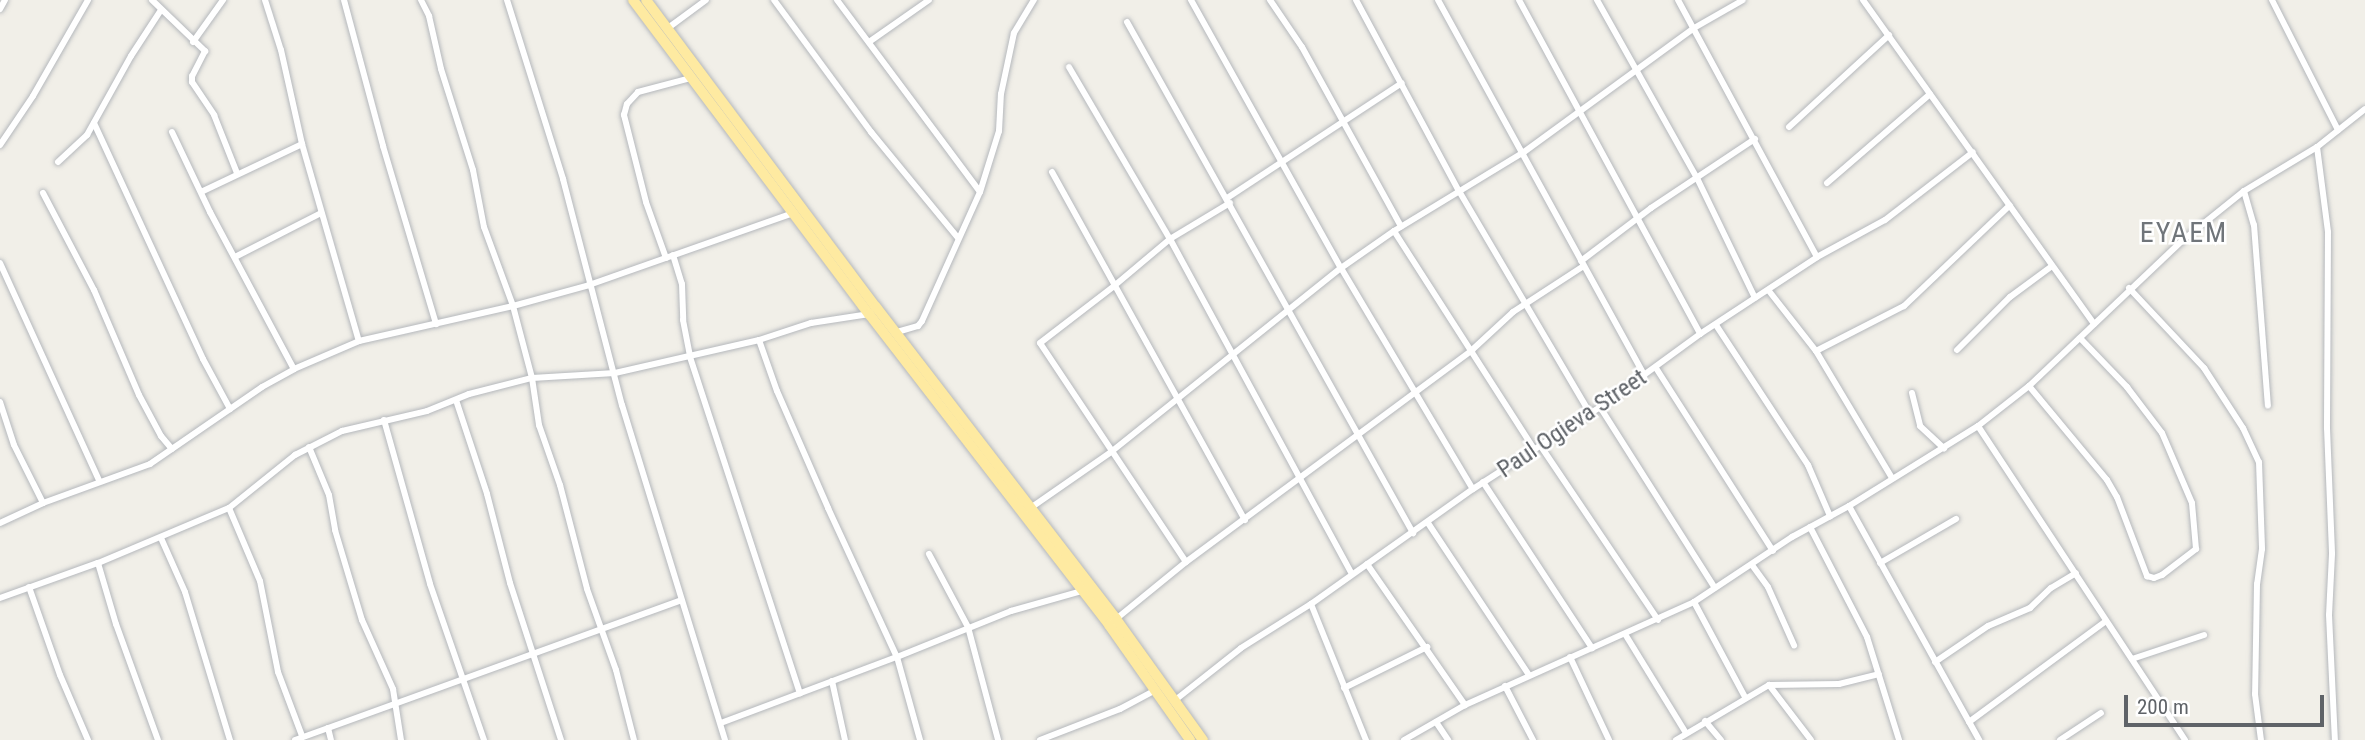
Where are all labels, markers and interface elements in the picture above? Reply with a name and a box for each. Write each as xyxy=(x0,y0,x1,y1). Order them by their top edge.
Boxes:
district label: EYAEM xyxy=(2140,216,2228,250)
street label: Paul Ogieva Street xyxy=(1492,364,1652,484)
scale bar xyxy=(2127,680,2326,724)
text: 200 m xyxy=(2137,695,2189,719)

